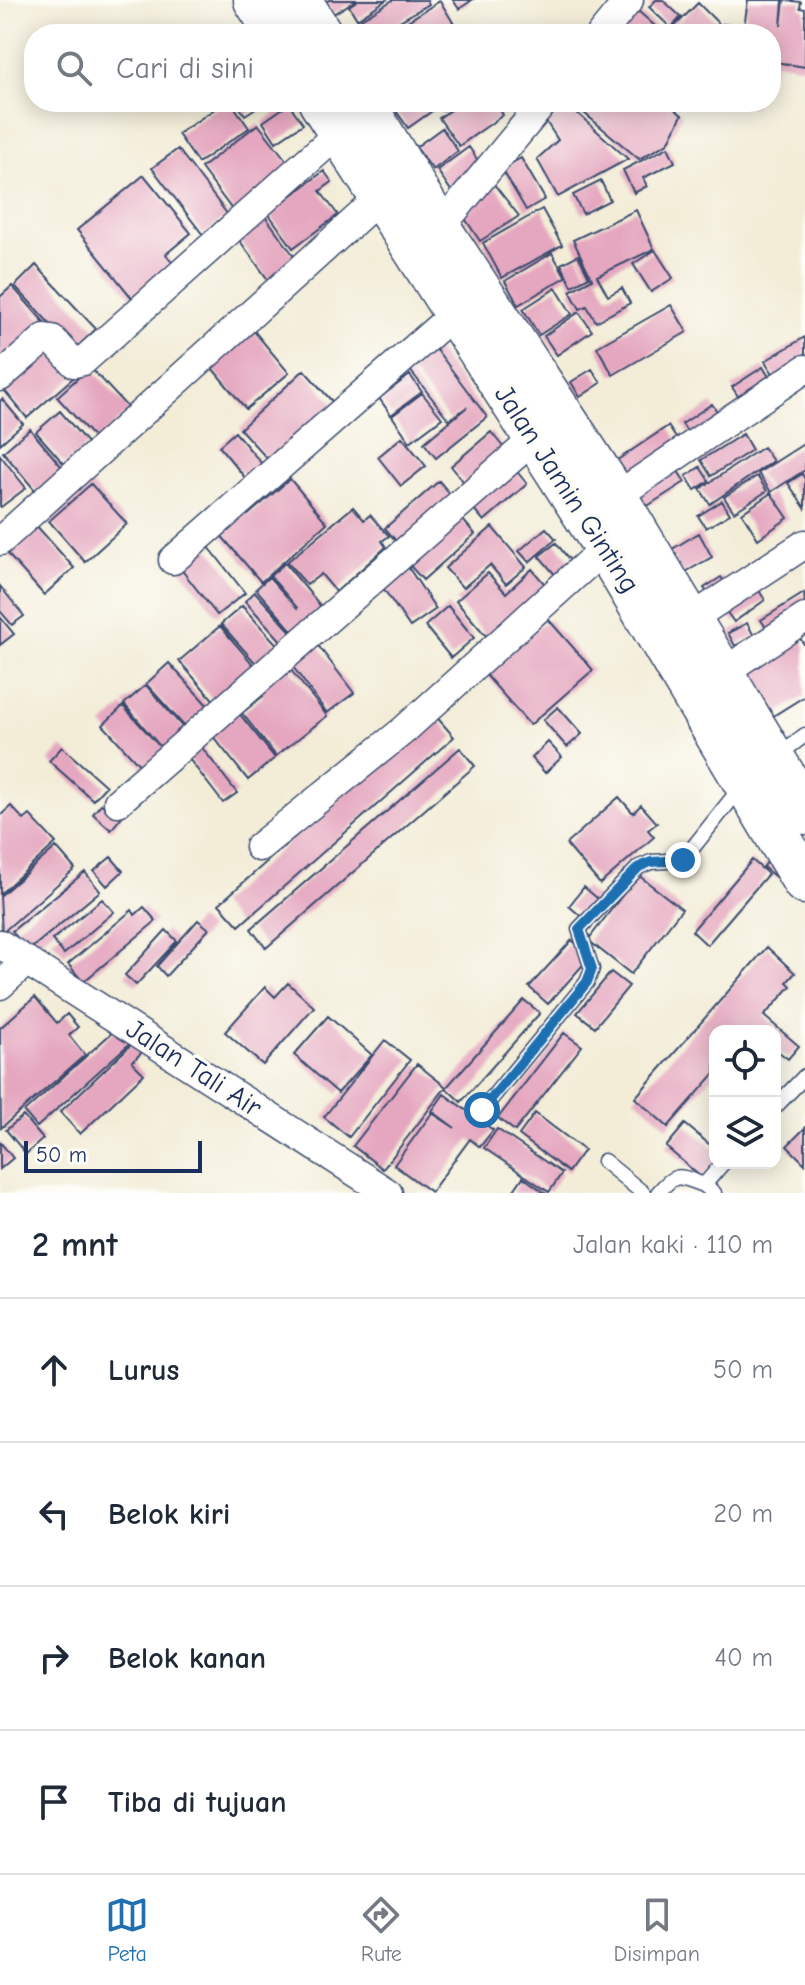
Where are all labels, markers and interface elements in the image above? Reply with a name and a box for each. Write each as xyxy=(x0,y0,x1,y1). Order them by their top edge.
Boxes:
search box xyxy=(24,24,781,112)
icon: search xyxy=(52,46,96,90)
text: Cari di sini xyxy=(116,51,254,86)
street label: Jalan Jamin Ginting xyxy=(488,379,646,599)
route end xyxy=(665,842,701,878)
street label: Jalan Tali Air xyxy=(120,1012,268,1124)
map controls xyxy=(709,1025,781,1169)
button: locate xyxy=(709,1025,781,1097)
route start xyxy=(464,1092,500,1128)
button: layers xyxy=(709,1097,781,1169)
scale bar xyxy=(24,1137,202,1173)
text: 50 m xyxy=(36,1142,87,1168)
text: 2 mnt xyxy=(32,1225,118,1265)
text: Jalan kaki · 110 m xyxy=(573,1230,773,1260)
icon: ahead xyxy=(32,1348,76,1392)
text: Lurus xyxy=(108,1353,179,1388)
text: 50 m xyxy=(713,1355,773,1385)
icon: left xyxy=(32,1492,76,1536)
text: Belok kiri xyxy=(108,1497,230,1532)
text: 20 m xyxy=(713,1499,773,1529)
icon: right xyxy=(32,1636,76,1680)
text: Belok kanan xyxy=(108,1641,266,1676)
text: 40 m xyxy=(714,1643,773,1673)
icon: arrive xyxy=(32,1780,76,1824)
text: Tiba di tujuan xyxy=(108,1785,287,1820)
tab: Peta xyxy=(105,1893,149,1967)
tab: Rute xyxy=(359,1893,403,1967)
tab: Disimpan xyxy=(614,1893,700,1967)

